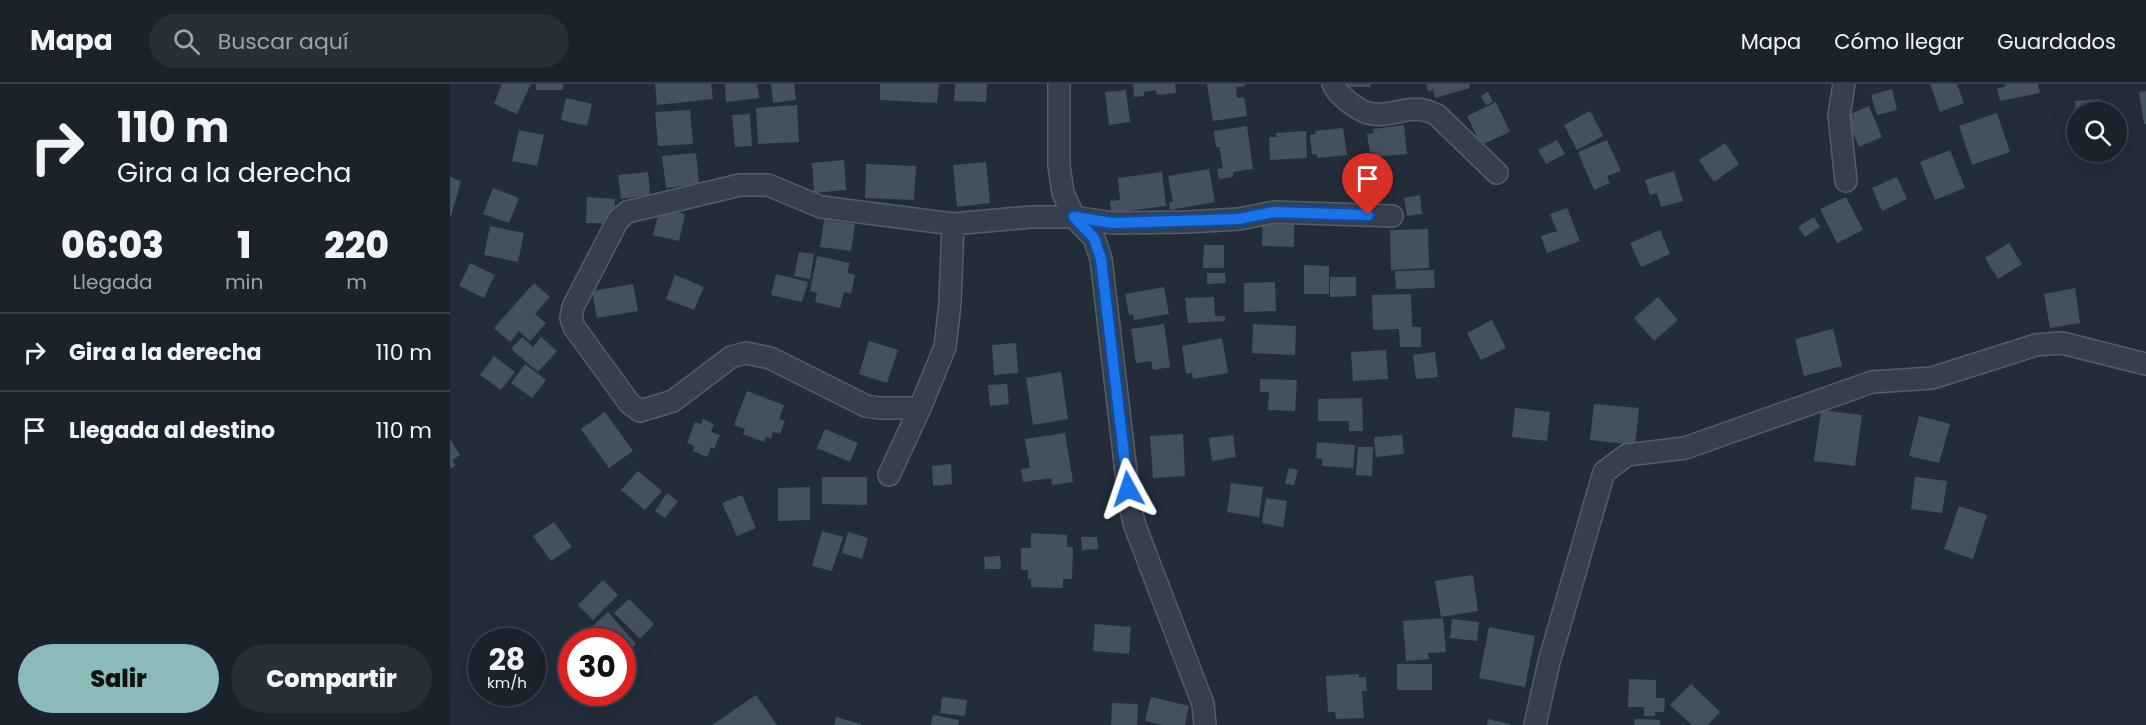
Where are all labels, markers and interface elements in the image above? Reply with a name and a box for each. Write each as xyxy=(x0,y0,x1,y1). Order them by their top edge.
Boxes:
search box xyxy=(149,14,569,68)
text: Mapa xyxy=(30,21,113,60)
icon: search xyxy=(170,25,203,58)
text: Buscar aquí xyxy=(218,26,348,57)
text: Mapa xyxy=(1741,27,1801,56)
text: Cómo llegar xyxy=(1834,27,1964,56)
text: Guardados xyxy=(1997,27,2116,56)
text: 110 m xyxy=(117,98,229,157)
map controls xyxy=(2067,102,2127,162)
button: search xyxy=(2067,102,2127,162)
icon: right xyxy=(18,108,96,186)
pin xyxy=(1342,153,1393,215)
text: Gira a la derecha xyxy=(117,154,351,191)
icon: arrive xyxy=(1351,162,1384,195)
text: 06:03 xyxy=(61,220,164,271)
text: 1 xyxy=(237,220,251,271)
text: 220 xyxy=(324,220,389,271)
text: Llegada xyxy=(72,268,153,296)
text: min xyxy=(225,268,263,296)
text: m xyxy=(346,268,367,296)
icon: right xyxy=(18,336,51,369)
text: Gira a la derecha xyxy=(69,337,262,368)
text: 110 m xyxy=(376,337,432,368)
icon: arrive xyxy=(18,414,51,447)
text: Llegada al destino xyxy=(69,415,275,446)
text: 110 m xyxy=(376,415,432,446)
position arrow xyxy=(1096,457,1160,521)
speed limit sign: 30 xyxy=(558,628,636,706)
text: 28 xyxy=(489,638,525,681)
button: Salir xyxy=(18,644,219,713)
button: Compartir xyxy=(231,644,432,713)
text: km/h xyxy=(487,672,527,693)

